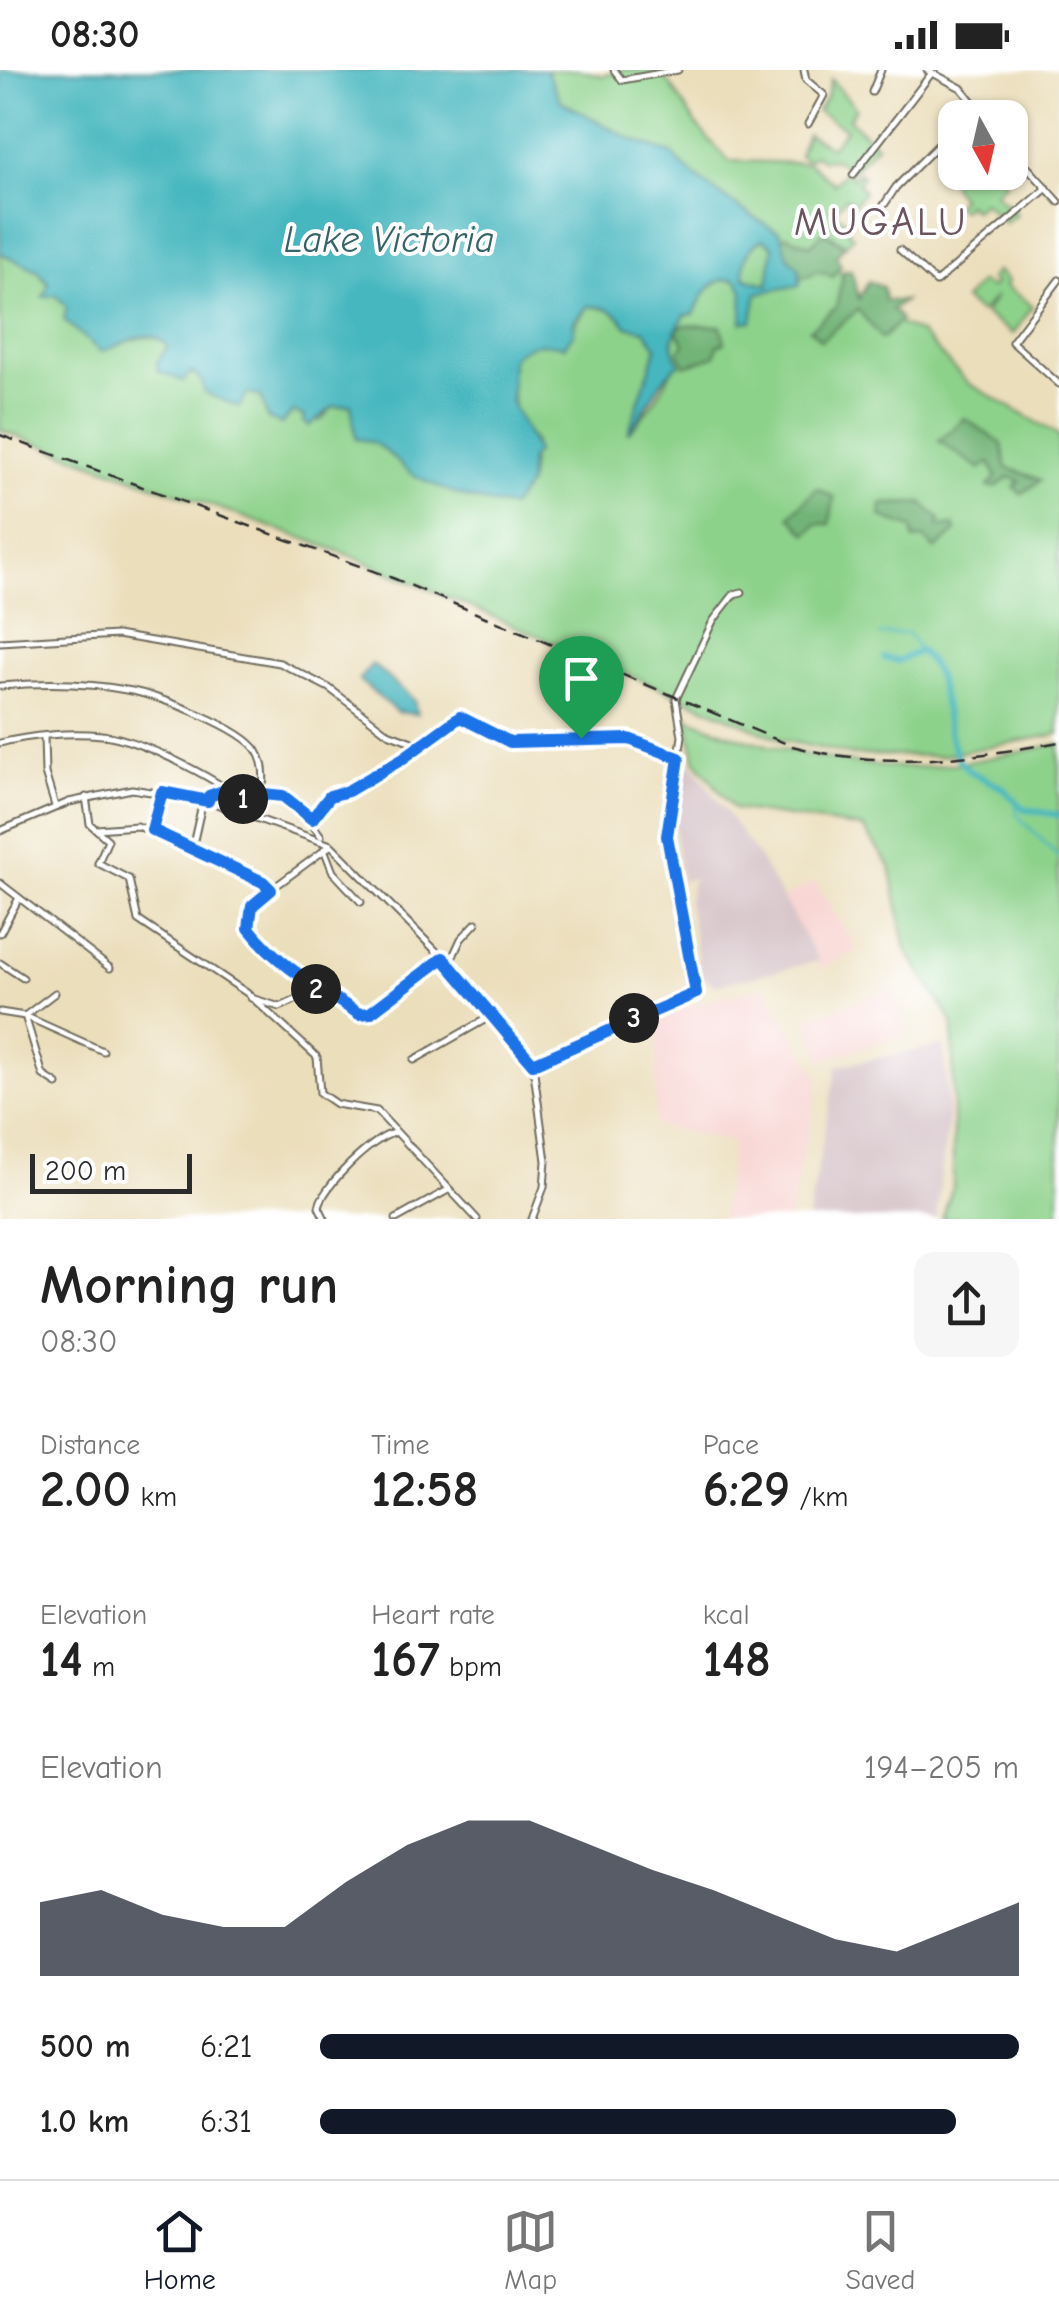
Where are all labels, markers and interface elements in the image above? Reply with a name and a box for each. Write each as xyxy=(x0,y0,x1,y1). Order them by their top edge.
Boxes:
text: 08:30 xyxy=(50,13,140,57)
north arrow xyxy=(938,100,1028,190)
map controls xyxy=(938,100,1028,190)
district label: MUGALU xyxy=(794,199,968,245)
water label: Lake Victoria xyxy=(284,218,494,262)
pin xyxy=(539,636,624,739)
icon: arrive xyxy=(554,651,609,706)
pin: 1 xyxy=(218,774,268,824)
text: 1 xyxy=(237,783,249,815)
pin: 2 xyxy=(291,964,341,1014)
text: 2 xyxy=(309,973,323,1005)
pin: 3 xyxy=(609,993,659,1043)
text: 3 xyxy=(627,1002,641,1034)
scale bar xyxy=(30,1149,192,1194)
text: 200 m xyxy=(45,1155,126,1187)
button: share xyxy=(914,1252,1019,1357)
text: Morning run xyxy=(40,1253,338,1317)
text: 08:30 xyxy=(40,1323,117,1360)
text: Distance xyxy=(40,1429,140,1461)
text: Time xyxy=(371,1429,429,1461)
text: Pace xyxy=(703,1429,759,1461)
text: 2.00 xyxy=(40,1461,131,1519)
text: 12:58 xyxy=(371,1461,478,1519)
text: 6:29 xyxy=(703,1461,790,1519)
text: km xyxy=(131,1481,177,1513)
text: /km xyxy=(790,1481,849,1513)
text: Elevation xyxy=(40,1599,147,1631)
text: Heart rate xyxy=(371,1599,495,1631)
text: kcal xyxy=(703,1599,750,1631)
text: 14 xyxy=(40,1631,83,1689)
text: 167 xyxy=(371,1631,440,1689)
text: 148 xyxy=(703,1631,771,1689)
text: m xyxy=(83,1651,115,1683)
text: bpm xyxy=(440,1651,502,1683)
text: Elevation xyxy=(40,1749,163,1786)
text: 194–205 m xyxy=(864,1749,1019,1786)
text: 500 m xyxy=(40,2028,130,2065)
text: 6:21 xyxy=(200,2028,253,2065)
text: 1.0 km xyxy=(40,2103,129,2140)
text: 6:31 xyxy=(200,2103,252,2140)
tab: Home xyxy=(144,2204,216,2296)
tab: Map xyxy=(503,2204,558,2296)
tab: Saved xyxy=(845,2204,915,2296)

